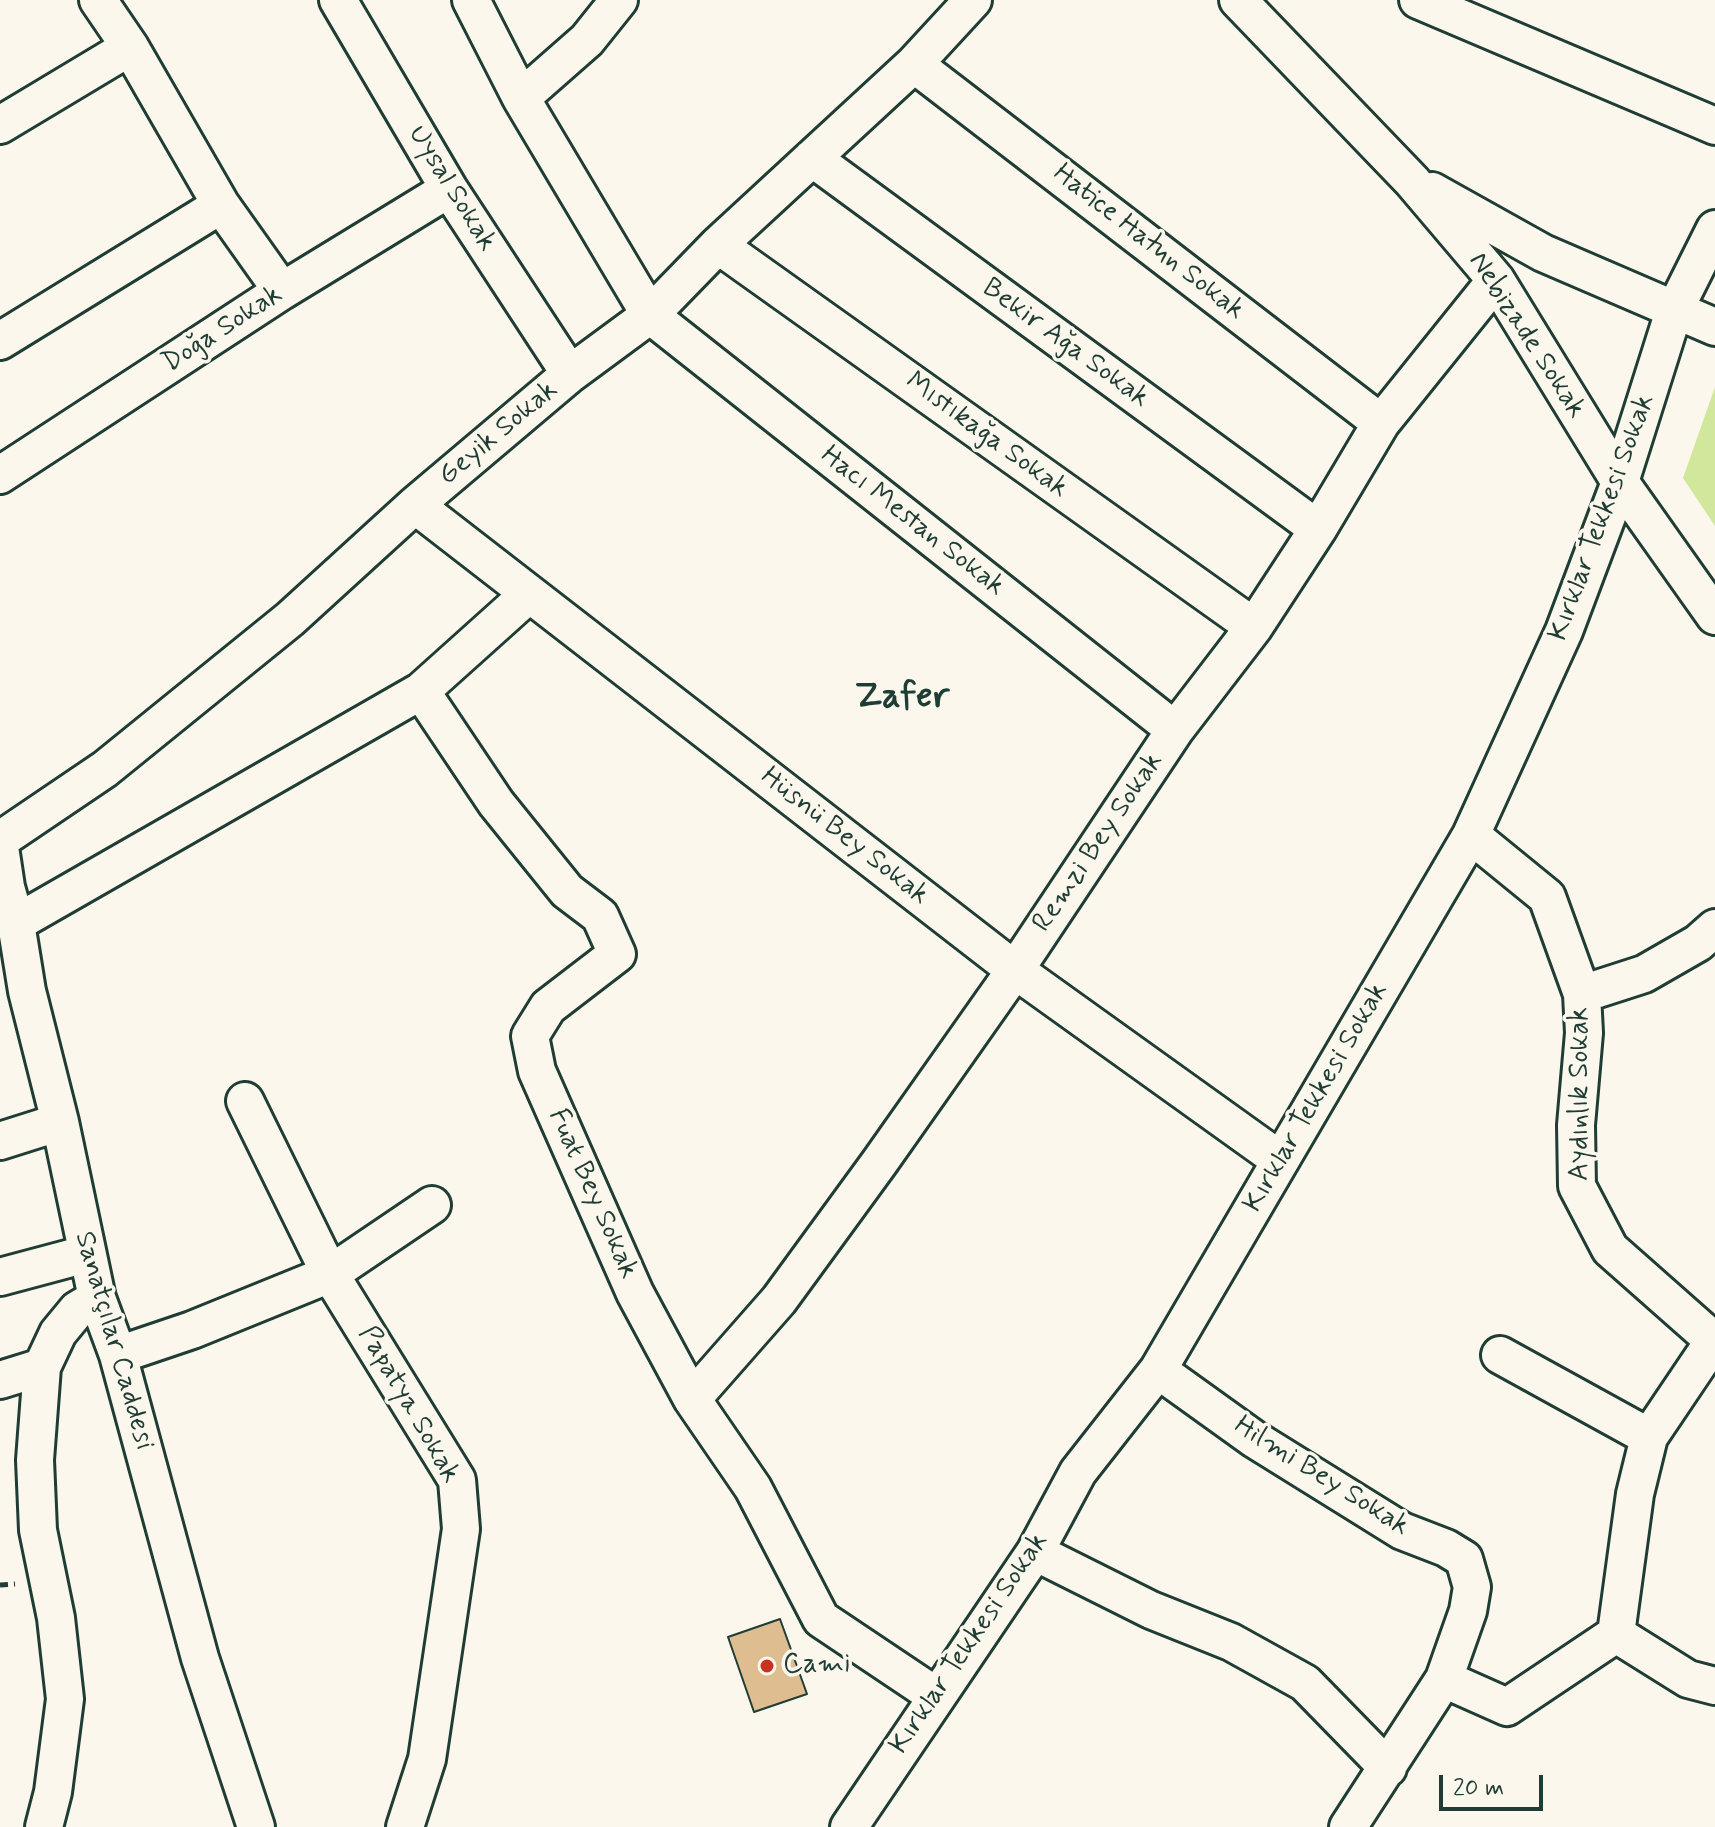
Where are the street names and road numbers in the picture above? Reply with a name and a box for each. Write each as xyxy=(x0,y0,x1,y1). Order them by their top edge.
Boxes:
street label: Uysal Sokak xyxy=(399,120,503,258)
street label: Hatice Hatun Sokak xyxy=(1045,158,1251,328)
street label: Nebizade Sokak xyxy=(1460,247,1592,425)
street label: Bekir Ağa Sokak xyxy=(975,272,1155,416)
street label: Doğa Sokak xyxy=(157,279,289,381)
street label: Mıstıkağa Sokak xyxy=(898,366,1074,506)
street label: Geyik Sokak xyxy=(433,374,565,494)
street label: Kırklar Tekkesi Sokak xyxy=(1543,390,1663,646)
street label: Hacı Mestan Sokak xyxy=(813,440,1011,604)
street label: Remzi Bey Sokak xyxy=(1027,747,1171,939)
street label: Hüsnü Bey Sokak xyxy=(753,761,935,913)
street label: Kırklar Tekkesi Sokak xyxy=(1237,977,1397,1219)
street label: Aydınlık Sokak xyxy=(1564,1007,1598,1181)
street label: Fuat Bey Sokak xyxy=(540,1104,644,1284)
street label: Sanatçılar Caddesi xyxy=(66,1228,160,1454)
street label: Papatya Sokak xyxy=(350,1321,466,1489)
street label: Hilmi Bey Sokak xyxy=(1227,1410,1415,1544)
street label: Kırklar Tekkesi Sokak xyxy=(883,1527,1057,1761)

